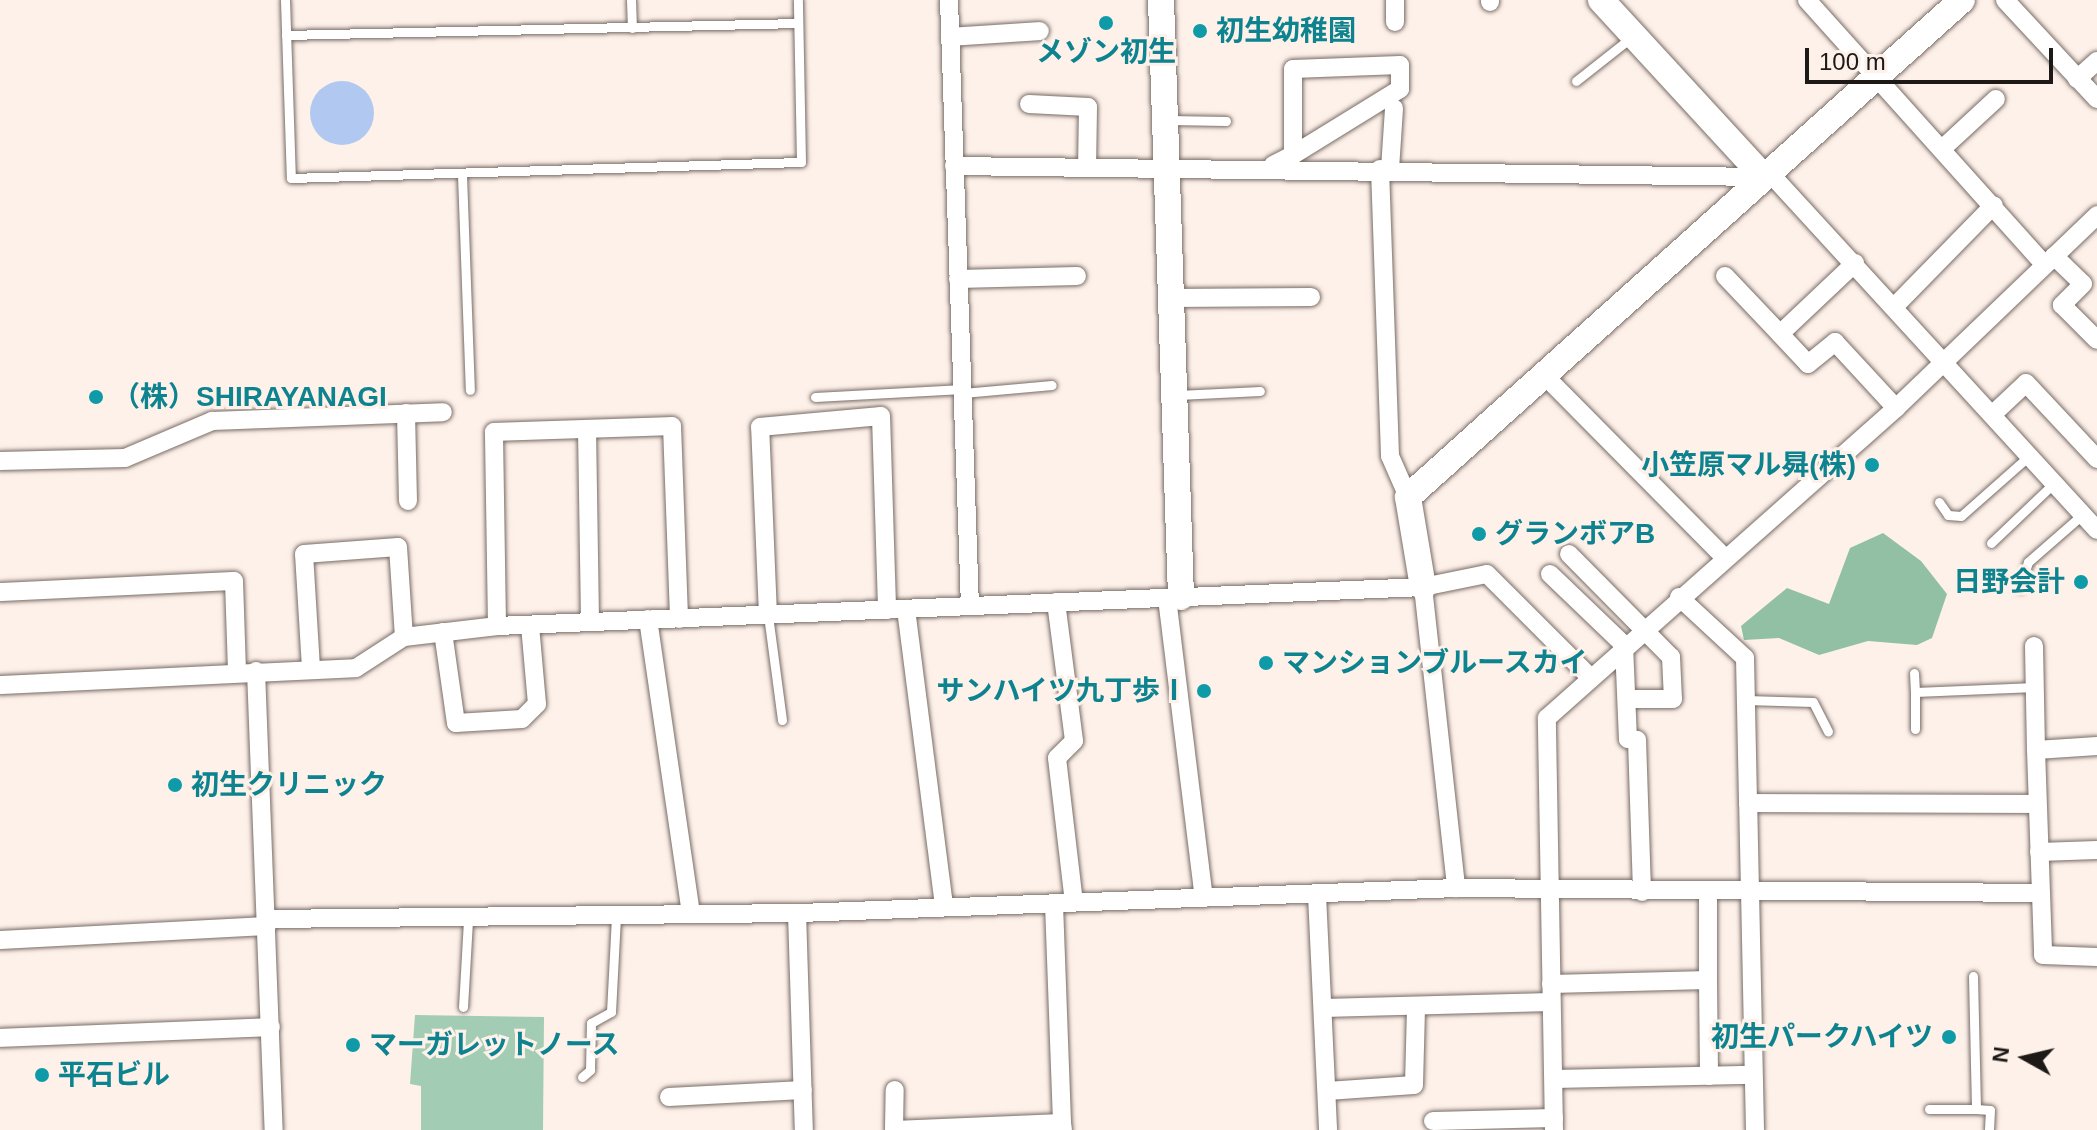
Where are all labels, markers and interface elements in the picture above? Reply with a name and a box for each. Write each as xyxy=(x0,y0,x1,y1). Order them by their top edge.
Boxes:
marker: メゾン初生 xyxy=(1097,14,1115,32)
place label: 初生幼稚園 xyxy=(1216,14,1356,48)
marker: 初生幼稚園 xyxy=(1191,22,1209,40)
scale bar xyxy=(1809,32,2057,82)
place label: メゾン初生 xyxy=(1036,35,1176,69)
text: 100 m xyxy=(1819,48,1886,75)
place label: （株）SHIRAYANAGI xyxy=(112,380,387,414)
marker: （株）SHIRAYANAGI xyxy=(87,388,105,406)
place label: 小笠原マル曻(株) xyxy=(1641,448,1856,482)
marker: 小笠原マル曻(株) xyxy=(1863,456,1881,474)
place label: グランボアB xyxy=(1495,517,1655,551)
marker: グランボアB xyxy=(1470,525,1488,543)
place label: 日野会計 xyxy=(1953,565,2065,599)
marker: 日野会計 xyxy=(2072,573,2090,591)
place label: マンションブルースカイ xyxy=(1282,646,1590,680)
marker: マンションブルースカイ xyxy=(1257,654,1275,672)
place label: サンハイツ九丁歩Ⅰ xyxy=(936,674,1188,708)
marker: サンハイツ九丁歩Ⅰ xyxy=(1195,682,1213,700)
place label: 初生クリニック xyxy=(191,768,387,802)
marker: 初生クリニック xyxy=(166,776,184,794)
north arrow xyxy=(1985,1018,2065,1098)
place label: 初生パークハイツ xyxy=(1709,1020,1933,1054)
place label: マーガレットノース xyxy=(369,1028,621,1062)
marker: 初生パークハイツ xyxy=(1940,1028,1958,1046)
marker: マーガレットノース xyxy=(344,1036,362,1054)
text: N xyxy=(1987,1045,2014,1064)
place label: 平石ビル xyxy=(58,1058,170,1092)
marker: 平石ビル xyxy=(33,1066,51,1084)

